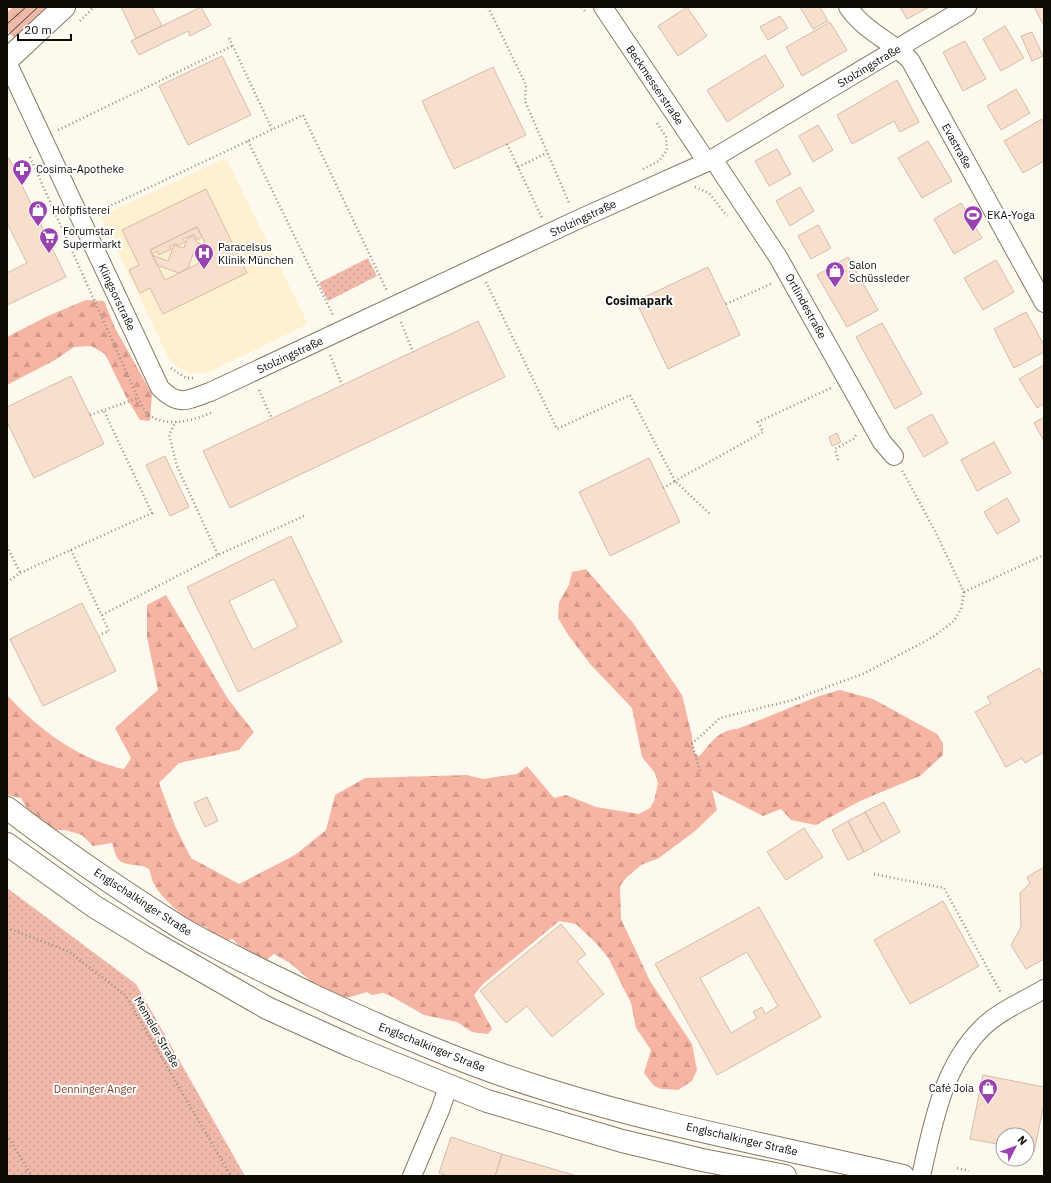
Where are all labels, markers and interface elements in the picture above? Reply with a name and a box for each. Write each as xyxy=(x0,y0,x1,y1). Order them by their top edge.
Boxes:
scale bar xyxy=(18,16,71,42)
text: 20 m xyxy=(24,22,52,37)
street label: Stolzingstraße xyxy=(835,42,903,90)
street label: Beckmesserstraße xyxy=(623,43,687,127)
street label: Evastraße xyxy=(939,121,975,171)
pharmacy icon: Cosima-Apotheke xyxy=(11,158,33,186)
place label: Cosima-Apotheke xyxy=(36,162,124,176)
street label: Stolzingstraße xyxy=(548,197,618,239)
shop icon: Hofpfisterei xyxy=(27,199,49,227)
place label: Hofpfisterei xyxy=(52,203,110,217)
sports icon: EKA-Yoga xyxy=(962,204,984,232)
place label: EKA-Yoga xyxy=(987,208,1035,222)
place label: Forumstar Supermarkt xyxy=(63,224,121,251)
supermarket icon: Forumstar Supermarkt xyxy=(38,226,60,254)
place label: Paracelsus Klinik München xyxy=(218,240,294,267)
hospital icon: Paracelsus Klinik München xyxy=(193,242,215,270)
place label: Salon Schüssleder xyxy=(849,258,910,285)
shop icon: Salon Schüssleder xyxy=(824,260,846,288)
street label: Klingsorstraße xyxy=(95,261,139,333)
street label: Ortlindestraße xyxy=(782,271,830,341)
district label: Cosimapark xyxy=(605,293,673,308)
street label: Stolzingstraße xyxy=(255,334,325,376)
street label: Englschalkinger Straße xyxy=(91,865,195,939)
street label: Memeler Straße xyxy=(131,994,183,1070)
street label: Englschalkinger Straße xyxy=(377,1019,487,1075)
shop icon: Café Joia xyxy=(977,1077,999,1105)
place label: Café Joia xyxy=(929,1081,974,1095)
park label: Denninger Anger xyxy=(54,1082,136,1096)
street label: Englschalkinger Straße xyxy=(685,1119,799,1159)
north arrow xyxy=(995,1127,1035,1167)
text: N xyxy=(1015,1133,1030,1148)

